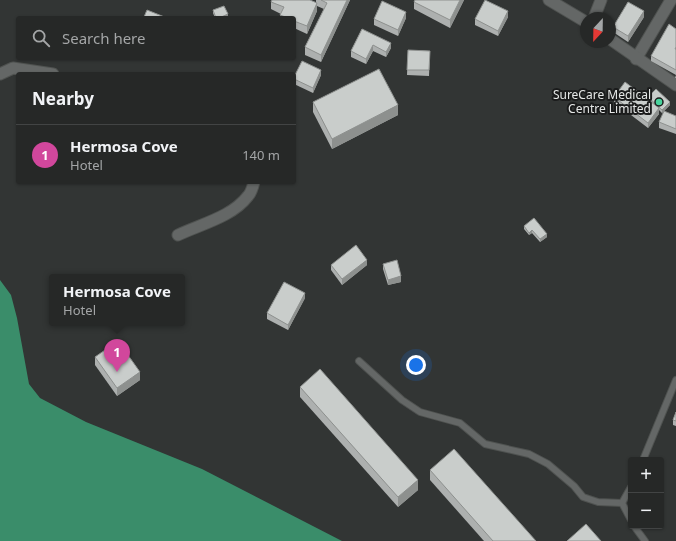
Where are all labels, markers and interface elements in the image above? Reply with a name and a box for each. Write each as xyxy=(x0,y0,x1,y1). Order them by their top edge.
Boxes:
north arrow xyxy=(580,12,616,48)
search box xyxy=(16,16,296,60)
icon: search xyxy=(30,27,52,49)
text: Search here xyxy=(62,28,145,48)
place label: SureCare Medical Centre Limited xyxy=(553,86,651,117)
text: Nearby xyxy=(32,87,94,110)
marker: SureCare Medical Centre Limited xyxy=(654,97,664,107)
text: Hermosa Cove xyxy=(70,136,178,156)
text: 1 xyxy=(41,146,49,164)
text: 140 m xyxy=(242,146,280,164)
text: Hotel xyxy=(70,156,103,174)
popup xyxy=(49,274,185,326)
text: Hermosa Cove xyxy=(63,281,171,301)
text: Hotel xyxy=(63,301,96,319)
pin: 1 xyxy=(104,339,130,372)
your location xyxy=(406,355,426,375)
map controls xyxy=(628,457,664,529)
button: + xyxy=(628,457,664,493)
button: − xyxy=(628,493,664,529)

